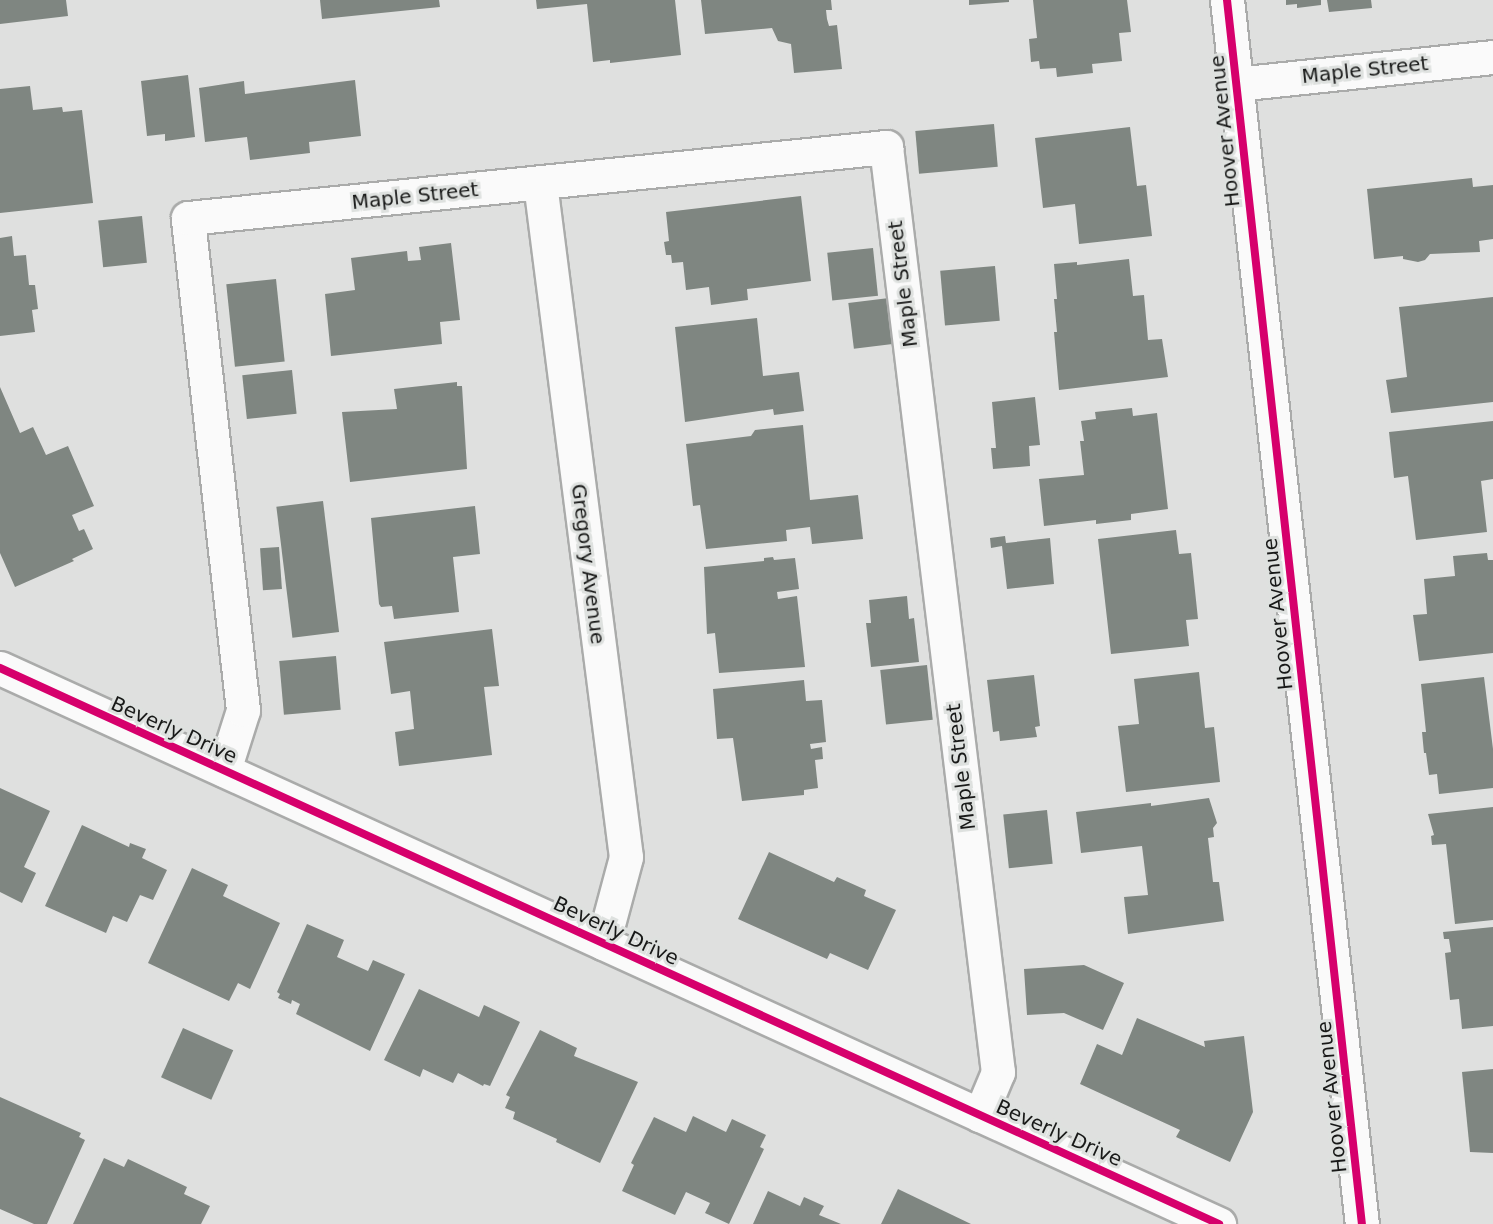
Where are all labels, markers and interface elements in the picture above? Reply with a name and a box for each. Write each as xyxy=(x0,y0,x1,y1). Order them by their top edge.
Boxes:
street label: Maple Street xyxy=(1300,51,1430,89)
street label: Hoover Avenue xyxy=(1205,54,1245,208)
street label: Maple Street xyxy=(350,177,480,215)
street label: Maple Street xyxy=(883,219,923,349)
street label: Gregory Avenue xyxy=(566,483,610,645)
street label: Hoover Avenue xyxy=(1258,537,1298,691)
street label: Beverly Drive xyxy=(107,691,241,769)
street label: Maple Street xyxy=(941,702,981,832)
street label: Beverly Drive xyxy=(550,892,682,970)
street label: Hoover Avenue xyxy=(1312,1020,1352,1174)
street label: Beverly Drive xyxy=(992,1094,1126,1172)

